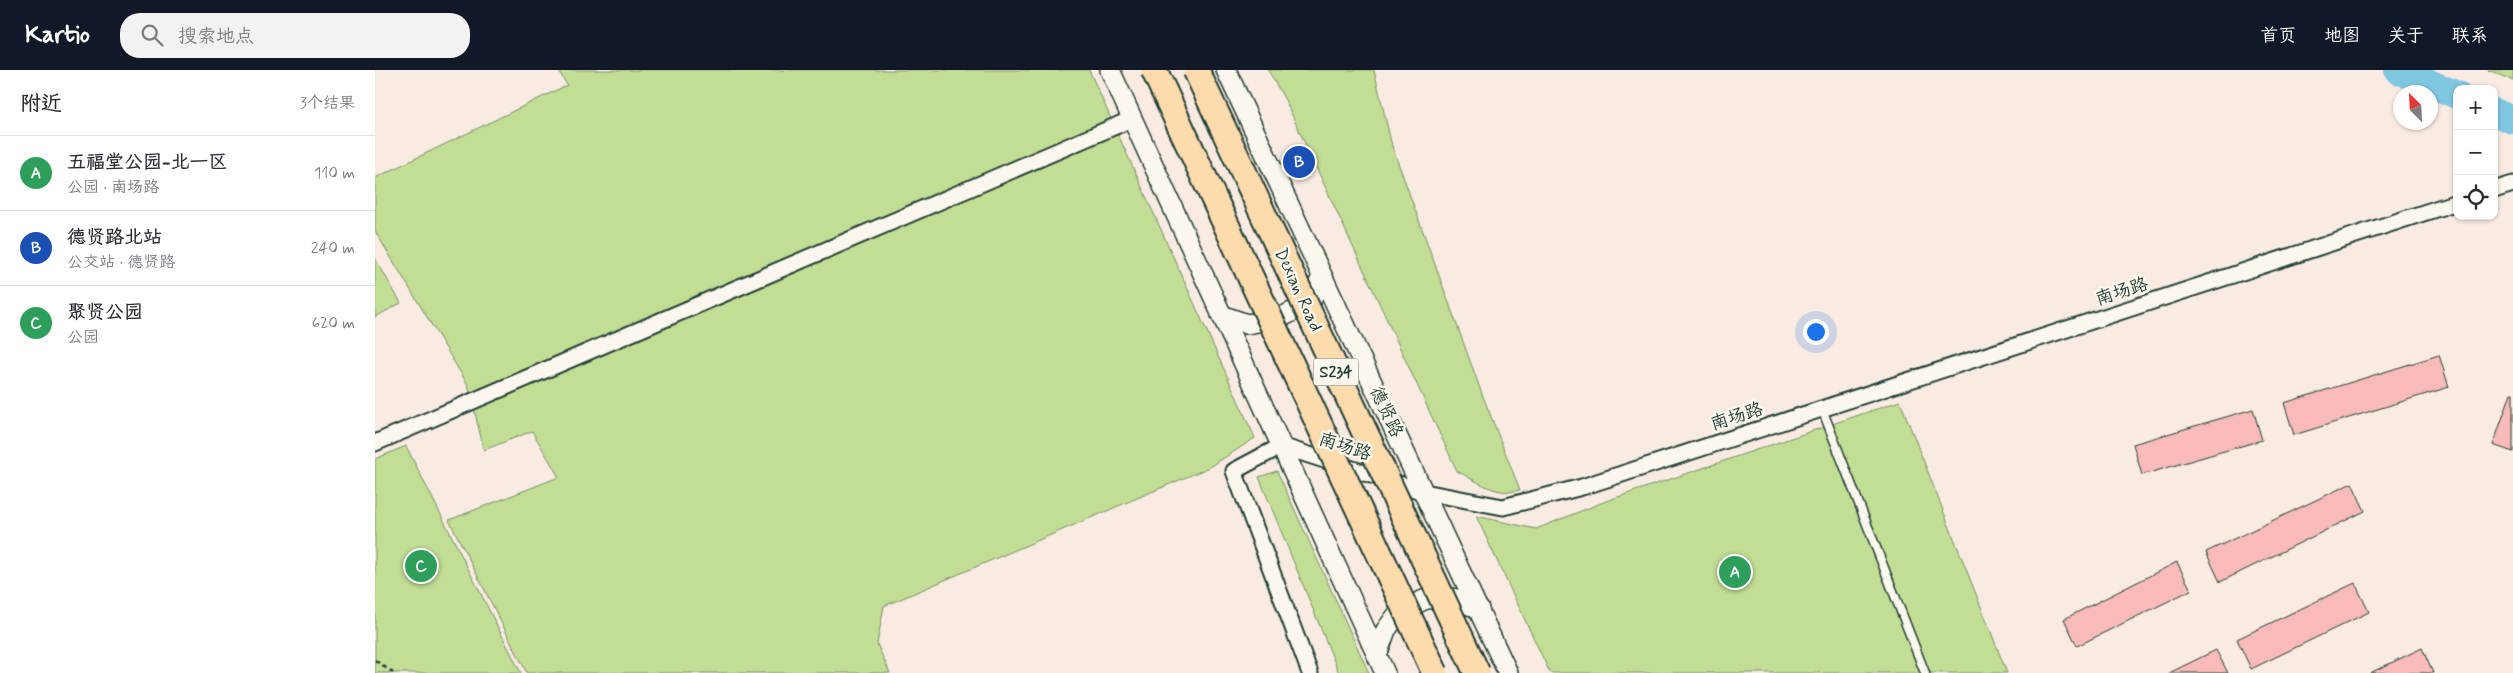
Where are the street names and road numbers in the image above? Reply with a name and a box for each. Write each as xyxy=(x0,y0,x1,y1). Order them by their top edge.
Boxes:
street label: Dexian Road xyxy=(1268,244,1328,336)
street label: 南场路 xyxy=(2093,272,2151,312)
road number: S234 xyxy=(1313,358,1359,386)
street label: 德贤路 xyxy=(1364,382,1408,442)
street label: 南场路 xyxy=(1708,397,1766,437)
street label: 南场路 xyxy=(1316,427,1374,467)

